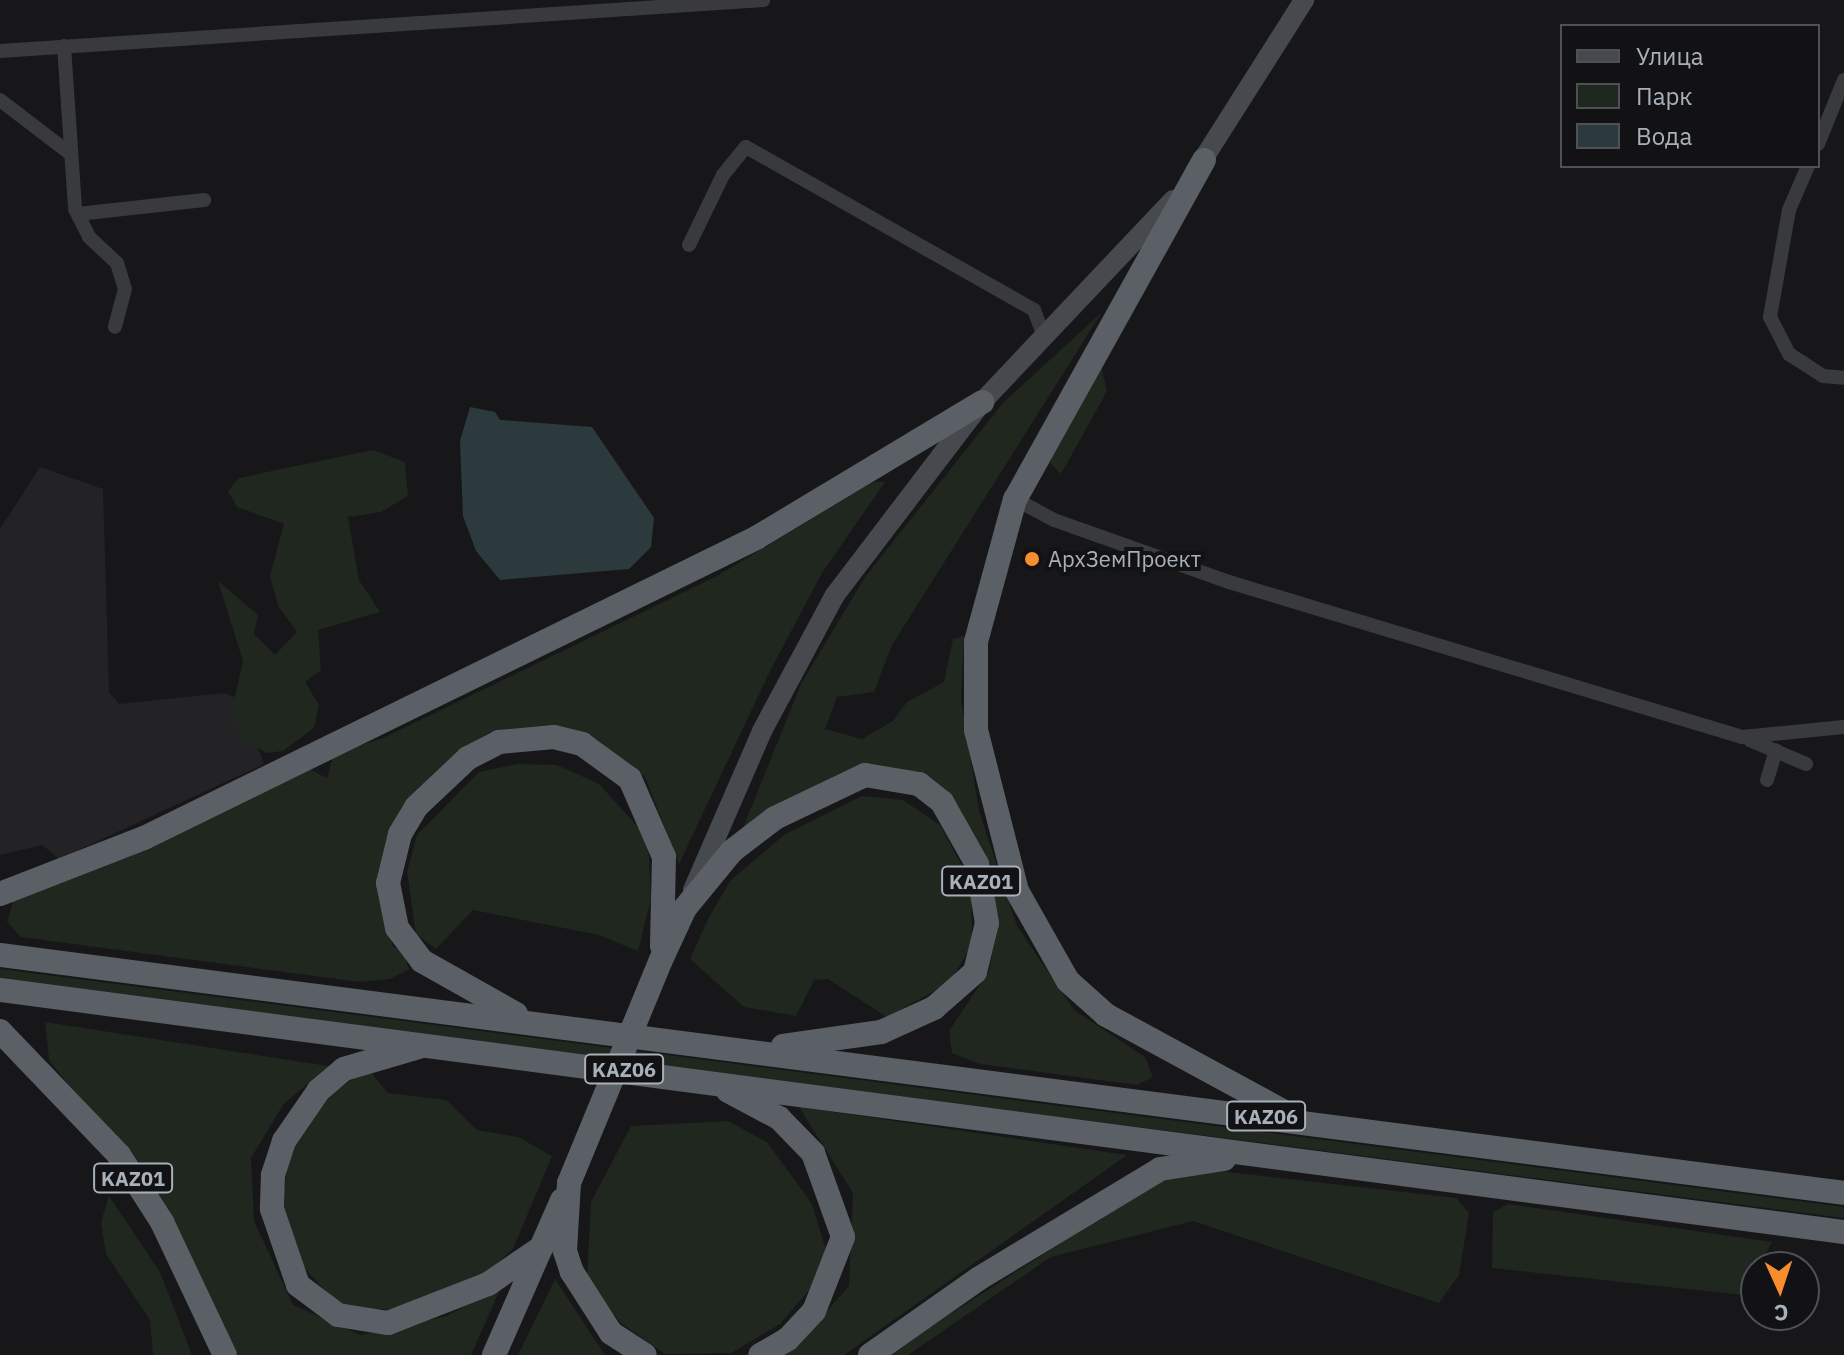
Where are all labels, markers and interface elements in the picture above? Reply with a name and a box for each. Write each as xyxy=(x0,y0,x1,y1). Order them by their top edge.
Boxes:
legend xyxy=(1560,24,1820,168)
text: Улица xyxy=(1636,40,1704,72)
text: Парк xyxy=(1636,80,1693,112)
text: Вода xyxy=(1636,120,1692,152)
place label: АрхЗемПроект xyxy=(1048,546,1201,572)
marker: АрхЗемПроект xyxy=(1023,550,1041,568)
road number: KАZ01 xyxy=(941,865,1021,897)
road number: KАZ06 xyxy=(584,1053,664,1085)
road number: KАZ06 xyxy=(1226,1100,1306,1132)
road number: KАZ01 xyxy=(93,1162,173,1194)
north arrow xyxy=(1740,1251,1820,1331)
text: С xyxy=(1773,1299,1789,1328)

